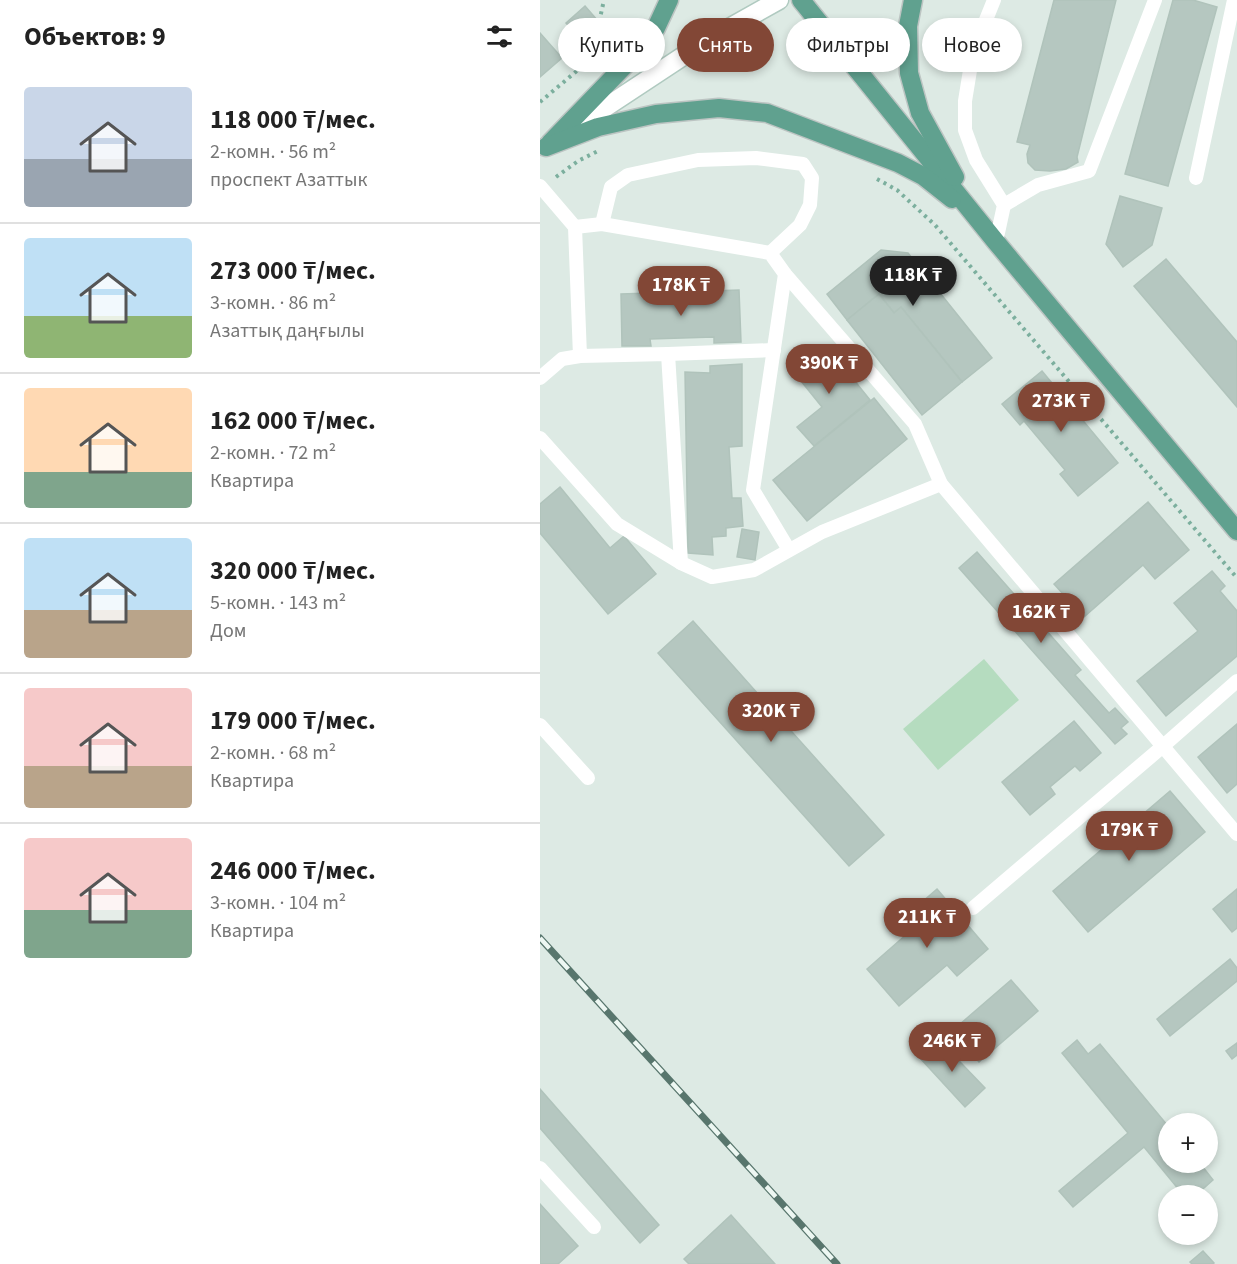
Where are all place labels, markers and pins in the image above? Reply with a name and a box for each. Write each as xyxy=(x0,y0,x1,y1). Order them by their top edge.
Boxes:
pin: 118K ₸ xyxy=(864,256,962,307)
pin: 178K ₸ xyxy=(632,266,730,317)
pin: 390K ₸ xyxy=(780,344,878,395)
pin: 273K ₸ xyxy=(1012,382,1110,433)
pin: 162K ₸ xyxy=(992,593,1090,644)
pin: 320K ₸ xyxy=(722,692,820,743)
pin: 179K ₸ xyxy=(1080,811,1178,862)
pin: 211K ₸ xyxy=(878,898,976,949)
pin: 246K ₸ xyxy=(903,1022,1001,1073)

